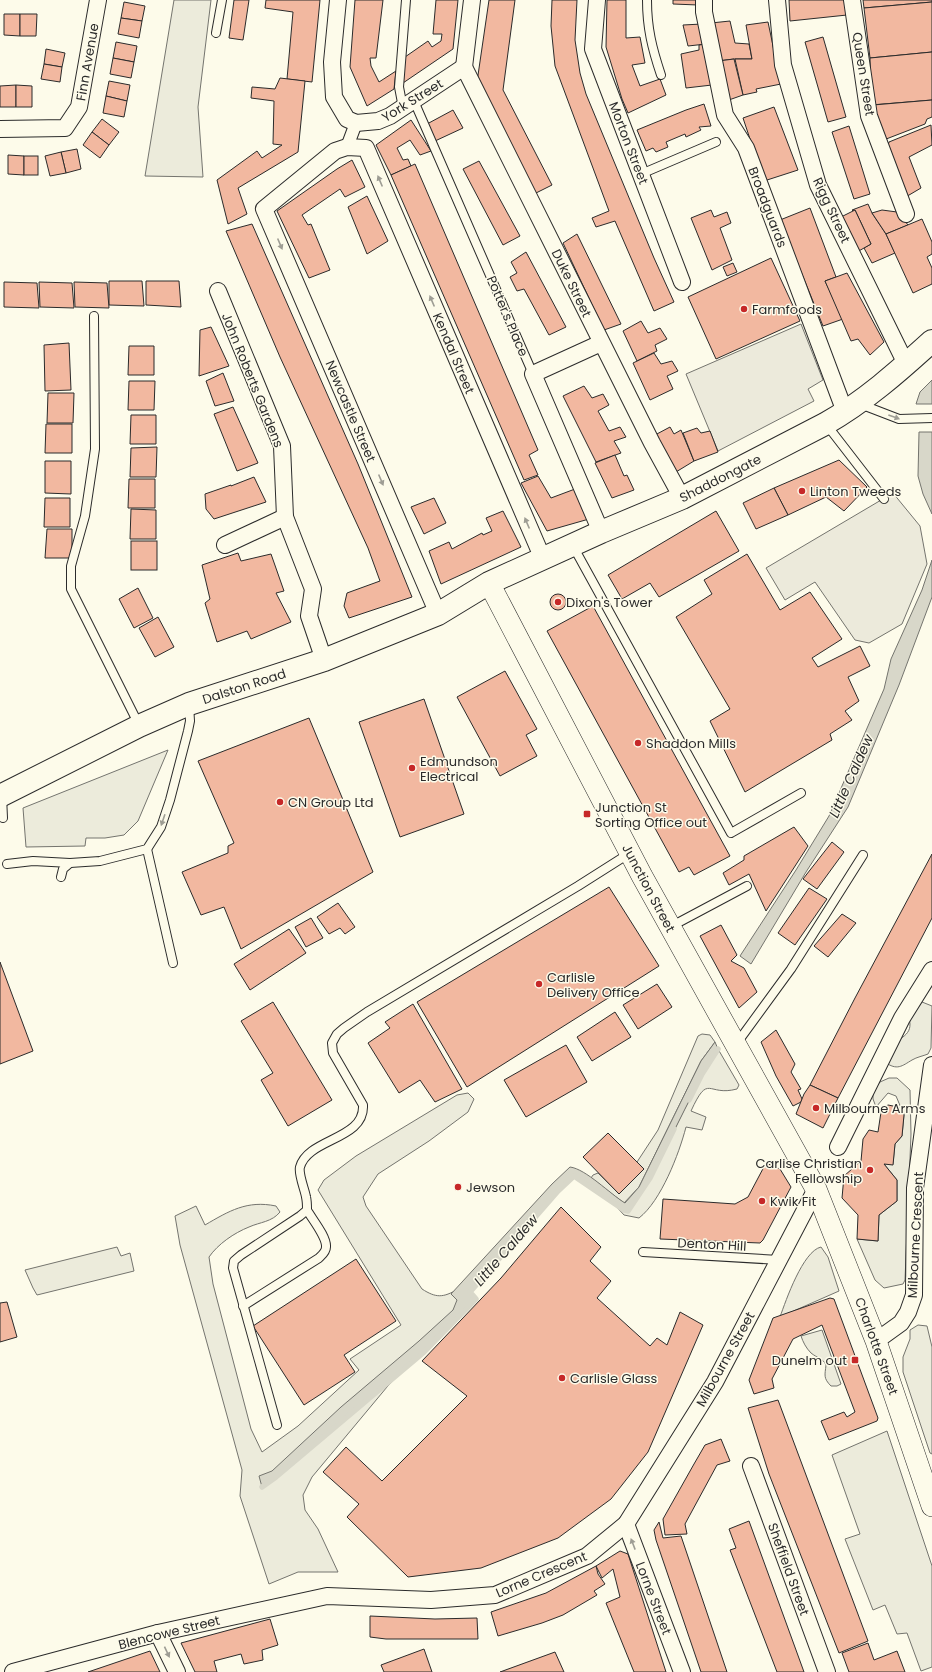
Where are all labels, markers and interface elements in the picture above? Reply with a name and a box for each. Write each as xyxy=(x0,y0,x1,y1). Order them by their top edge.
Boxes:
street label: Finn Avenue xyxy=(71,22,104,102)
street label: Queen Street xyxy=(848,31,880,118)
street label: York Street xyxy=(378,74,447,127)
street label: Morton Street xyxy=(604,99,653,188)
street label: Broadguards xyxy=(743,164,792,250)
street label: Rigg Street xyxy=(808,174,855,246)
one-way arrow xyxy=(377,175,383,187)
one-way arrow xyxy=(277,239,283,250)
street label: Duke Street xyxy=(547,246,596,321)
street label: Potter's Place xyxy=(482,273,533,359)
one-way arrow xyxy=(428,294,434,306)
place label: Farmfoods xyxy=(752,300,822,319)
marker: Farmfoods xyxy=(739,304,749,314)
street label: John Roberts Gardens xyxy=(217,310,288,451)
street label: Kendal Street xyxy=(428,310,479,397)
street label: Newcastle Street xyxy=(321,357,381,465)
one-way arrow xyxy=(888,414,900,420)
street label: Shaddongate xyxy=(676,450,764,507)
one-way arrow xyxy=(378,474,384,486)
place label: Linton Tweeds xyxy=(810,482,902,501)
marker: Linton Tweeds xyxy=(797,486,807,496)
one-way arrow xyxy=(524,518,530,529)
place label: Dixon's Tower xyxy=(566,593,653,612)
marker: Dixon's Tower xyxy=(553,597,563,607)
street label: Dalston Road xyxy=(200,664,288,709)
water label: Little Caldew xyxy=(824,731,879,821)
place label: Shaddon Mills xyxy=(646,734,736,753)
marker: Shaddon Mills xyxy=(633,738,643,748)
place label: Edmundson Electrical xyxy=(420,752,498,786)
marker: Edmundson Electrical xyxy=(407,763,417,773)
place label: CN Group Ltd xyxy=(288,793,374,812)
marker: CN Group Ltd xyxy=(275,797,285,807)
place label: Junction St Sorting Office out xyxy=(595,798,707,832)
marker: Junction St Sorting Office out xyxy=(582,809,592,819)
one-way arrow xyxy=(160,814,166,826)
street label: Junction Street xyxy=(617,841,680,936)
place label: Carlisle Delivery Office xyxy=(547,968,640,1002)
marker: Carlisle Delivery Office xyxy=(534,979,544,989)
place label: Milbourne Arms xyxy=(824,1099,926,1118)
marker: Milbourne Arms xyxy=(811,1103,821,1113)
place label: Carlise Christian Fellowship xyxy=(755,1154,862,1188)
marker: Carlise Christian Fellowship xyxy=(865,1165,875,1175)
street label: Milbourne Crescent xyxy=(903,1171,928,1299)
place label: Jewson xyxy=(466,1178,515,1197)
marker: Jewson xyxy=(453,1182,463,1192)
place label: Kwik Fit xyxy=(770,1192,817,1211)
marker: Kwik Fit xyxy=(757,1196,767,1206)
water label: Little Caldew xyxy=(469,1209,543,1290)
street label: Denton Hill xyxy=(677,1233,747,1256)
street label: Charlotte Street xyxy=(850,1295,903,1398)
street label: Milbourne Street xyxy=(691,1308,760,1410)
place label: Dunelm out xyxy=(772,1351,847,1370)
marker: Dunelm out xyxy=(850,1355,860,1365)
place label: Carlisle Glass xyxy=(570,1369,657,1388)
marker: Carlisle Glass xyxy=(557,1373,567,1383)
street label: Sheffield Street xyxy=(763,1520,814,1618)
one-way arrow xyxy=(630,1537,636,1549)
street label: Lorne Crescent xyxy=(493,1547,590,1602)
street label: Lorne Street xyxy=(631,1559,676,1638)
street label: Blencowe Street xyxy=(116,1611,222,1654)
one-way arrow xyxy=(164,1647,170,1658)

